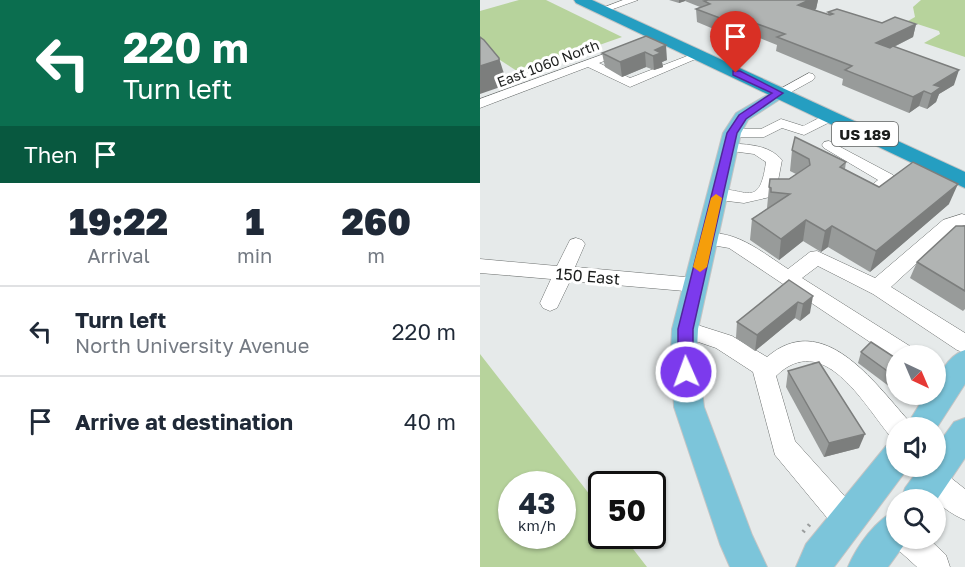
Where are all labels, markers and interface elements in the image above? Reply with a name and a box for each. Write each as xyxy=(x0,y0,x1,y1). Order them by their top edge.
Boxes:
pin xyxy=(710,11,761,73)
icon: arrive xyxy=(719,20,752,53)
text: 220 m xyxy=(123,22,249,72)
icon: left xyxy=(24,24,102,102)
street label: East 1060 North xyxy=(495,36,601,90)
text: Turn left xyxy=(123,73,232,105)
road number: US 189 xyxy=(832,122,898,146)
icon: arrive xyxy=(89,138,122,171)
text: Then xyxy=(24,141,77,168)
text: 19:22 xyxy=(69,200,168,243)
text: 1 xyxy=(245,200,264,243)
text: 260 xyxy=(341,200,411,243)
text: Arrival xyxy=(87,243,150,267)
text: min xyxy=(237,243,272,267)
text: m xyxy=(367,243,385,267)
street label: 150 East xyxy=(555,263,621,289)
text: Turn left xyxy=(75,306,166,333)
icon: left xyxy=(24,315,57,348)
text: 220 m xyxy=(392,318,456,345)
text: North University Avenue xyxy=(75,333,309,357)
position arrow xyxy=(654,340,718,404)
north arrow xyxy=(886,345,946,405)
map controls xyxy=(886,345,946,549)
icon: arrive xyxy=(24,405,57,438)
text: Arrive at destination xyxy=(75,408,293,435)
text: 40 m xyxy=(404,408,456,435)
button: sound xyxy=(886,417,946,477)
speed limit sign: 50 xyxy=(588,471,666,549)
text: 43 xyxy=(518,485,556,521)
button: search xyxy=(886,489,946,549)
text: km/h xyxy=(518,516,556,534)

